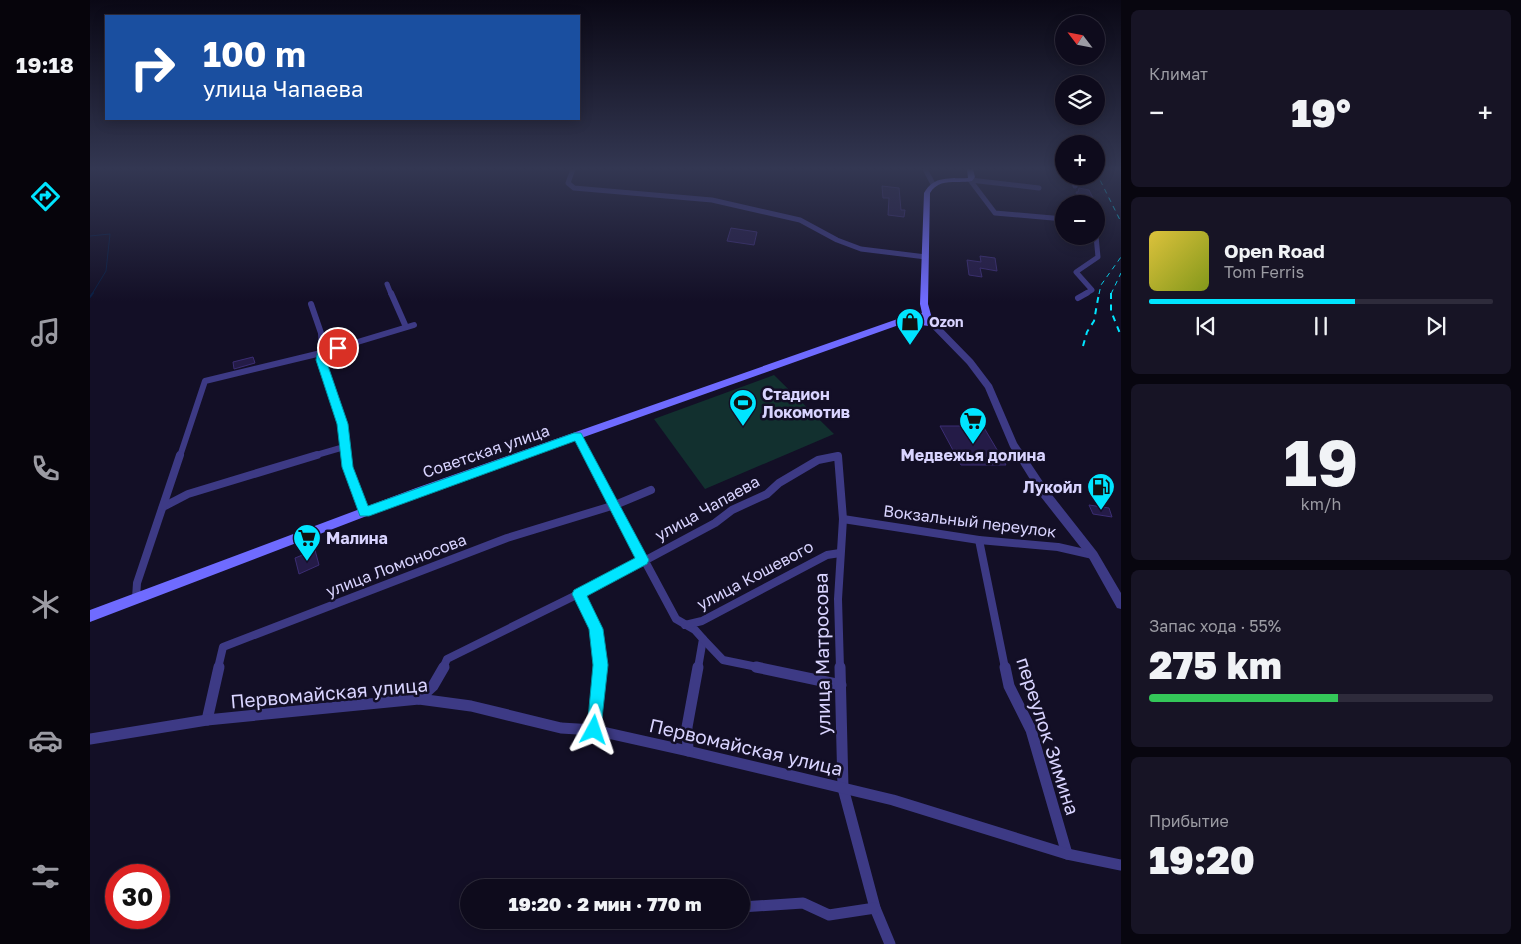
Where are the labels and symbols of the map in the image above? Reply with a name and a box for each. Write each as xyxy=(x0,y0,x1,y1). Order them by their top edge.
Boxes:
north arrow xyxy=(1055,15,1105,65)
shop icon: Ozon xyxy=(895,307,925,346)
place label: Ozon xyxy=(929,313,964,330)
pin xyxy=(317,327,359,369)
place label: Стадион Локомотив xyxy=(762,384,850,422)
sports icon: Стадион Локомотив xyxy=(728,388,758,427)
supermarket icon: Медвежья долина xyxy=(958,406,988,445)
street label: Советская улица xyxy=(420,420,552,482)
place label: Медвежья долина xyxy=(901,445,1045,465)
street label: улица Чапаева xyxy=(651,471,763,545)
fuel station icon: Лукойл xyxy=(1086,472,1116,511)
place label: Лукойл xyxy=(1023,477,1082,497)
street label: Вокзальный переулок xyxy=(882,500,1058,542)
supermarket icon: Малина xyxy=(292,523,322,562)
place label: Малина xyxy=(326,528,388,548)
street label: улица Ломоносова xyxy=(323,529,469,601)
street label: улица Кошевого xyxy=(693,536,817,614)
street label: улица Матросова xyxy=(809,572,834,736)
street label: переулок Зимина xyxy=(1012,654,1085,818)
street label: Первомайская улица xyxy=(229,672,429,713)
position arrow xyxy=(567,703,619,755)
street label: Первомайская улица xyxy=(647,713,845,780)
speed limit sign: 30 xyxy=(105,864,170,929)

